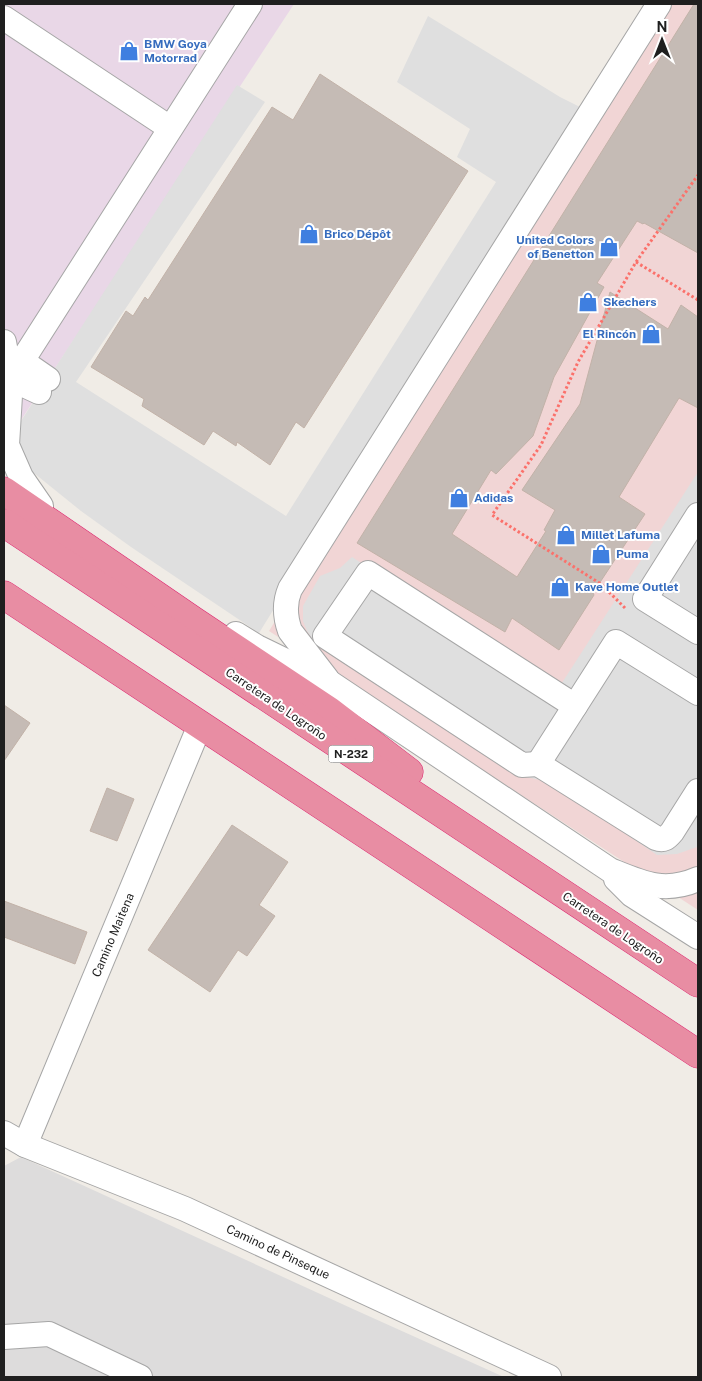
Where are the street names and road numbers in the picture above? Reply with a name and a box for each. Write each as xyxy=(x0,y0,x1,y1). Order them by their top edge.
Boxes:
street label: Carretera de Logroño xyxy=(223,665,329,743)
road number: N-232 xyxy=(328,746,374,762)
street label: Carretera de Logroño xyxy=(560,889,666,967)
street label: Camino Maitena xyxy=(89,891,137,979)
street label: Camino de Pinseque xyxy=(224,1222,332,1282)

